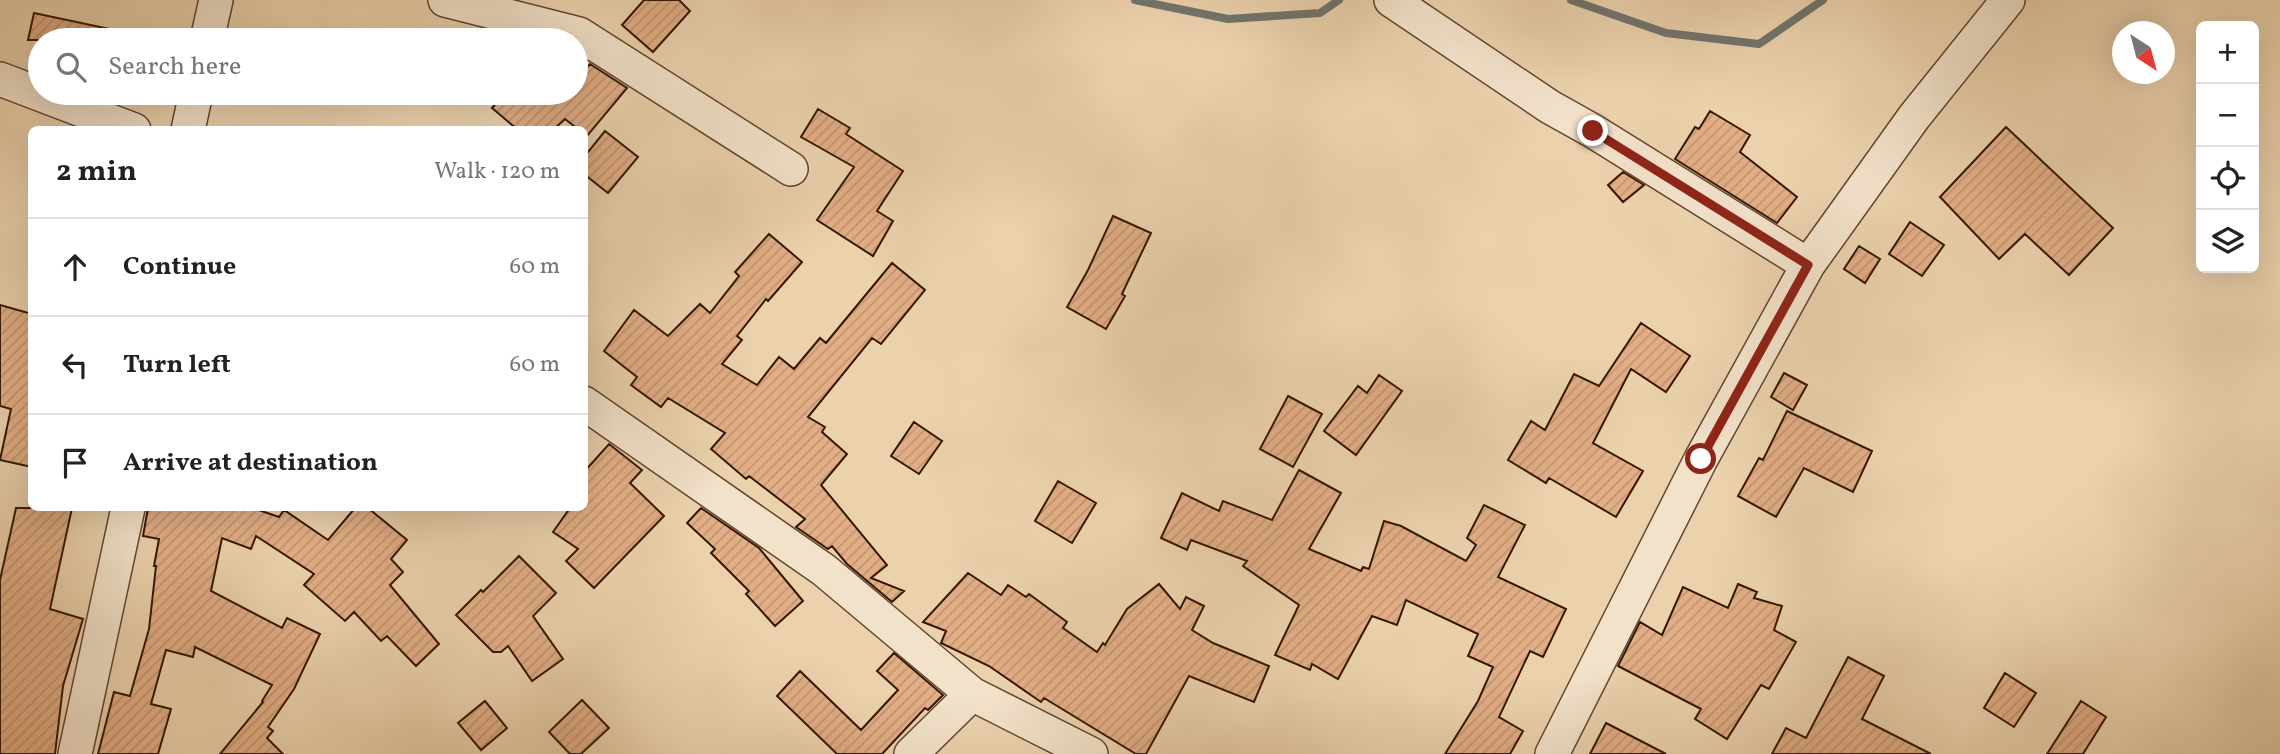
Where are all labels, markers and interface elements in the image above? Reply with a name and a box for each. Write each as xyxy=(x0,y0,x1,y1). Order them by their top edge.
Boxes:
north arrow xyxy=(2112,21,2175,84)
map controls xyxy=(2196,21,2259,273)
button: + xyxy=(2196,21,2259,84)
search box xyxy=(28,28,588,105)
icon: search xyxy=(52,48,90,86)
text: Search here xyxy=(108,49,241,85)
button: − xyxy=(2196,84,2259,147)
route end xyxy=(1577,115,1608,146)
button: locate xyxy=(2196,147,2259,210)
text: 2 min xyxy=(56,151,137,193)
text: Walk · 120 m xyxy=(434,156,560,188)
button: layers xyxy=(2196,210,2259,273)
icon: ahead xyxy=(56,248,94,286)
text: Continue xyxy=(123,249,236,285)
text: 60 m xyxy=(510,251,560,283)
icon: left xyxy=(56,346,94,384)
text: Turn left xyxy=(123,347,231,383)
text: 60 m xyxy=(510,349,560,381)
route start xyxy=(1685,443,1716,474)
icon: arrive xyxy=(56,444,94,482)
text: Arrive at destination xyxy=(123,445,378,481)

